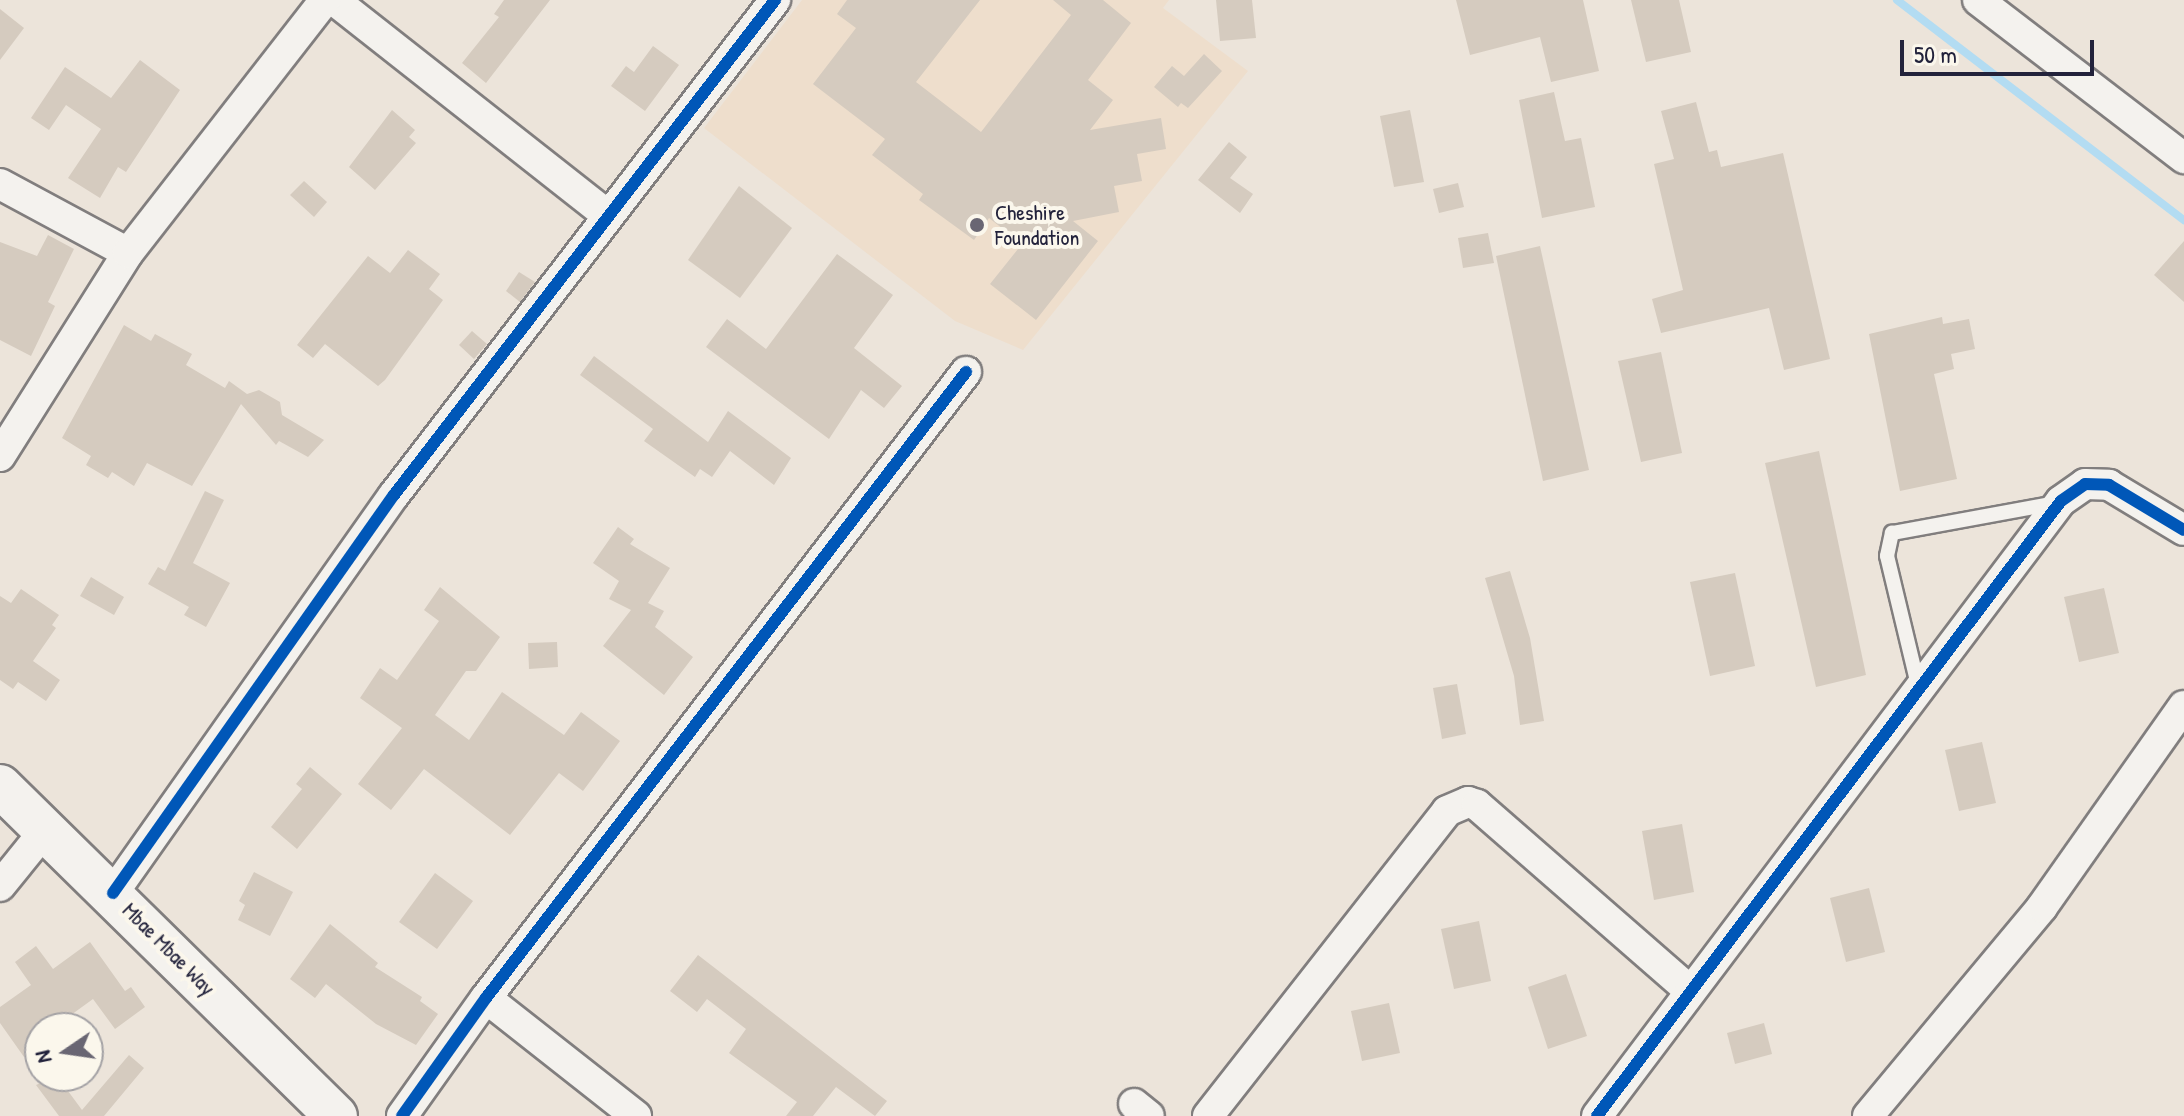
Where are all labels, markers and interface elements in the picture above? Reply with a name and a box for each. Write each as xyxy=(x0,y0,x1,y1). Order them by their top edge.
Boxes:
scale bar xyxy=(1904,24,2098,74)
text: 50 m xyxy=(1914,38,1957,70)
place label: Cheshire Foundation xyxy=(995,199,1079,250)
marker: Cheshire Foundation xyxy=(966,214,988,236)
street label: Mbae Mbae Way xyxy=(117,897,221,1001)
north arrow xyxy=(24,1012,104,1092)
text: N xyxy=(27,1048,58,1066)

